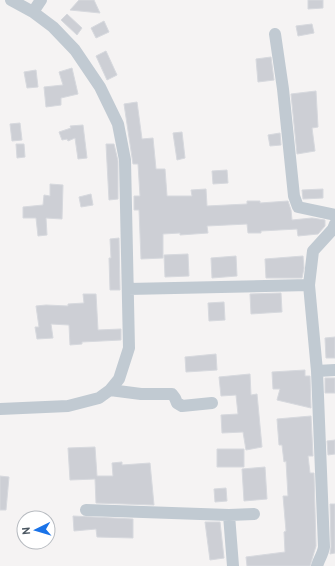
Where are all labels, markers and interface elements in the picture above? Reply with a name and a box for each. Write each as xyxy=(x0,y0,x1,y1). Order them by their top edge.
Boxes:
north arrow xyxy=(16,510,56,550)
text: N xyxy=(20,526,34,535)

